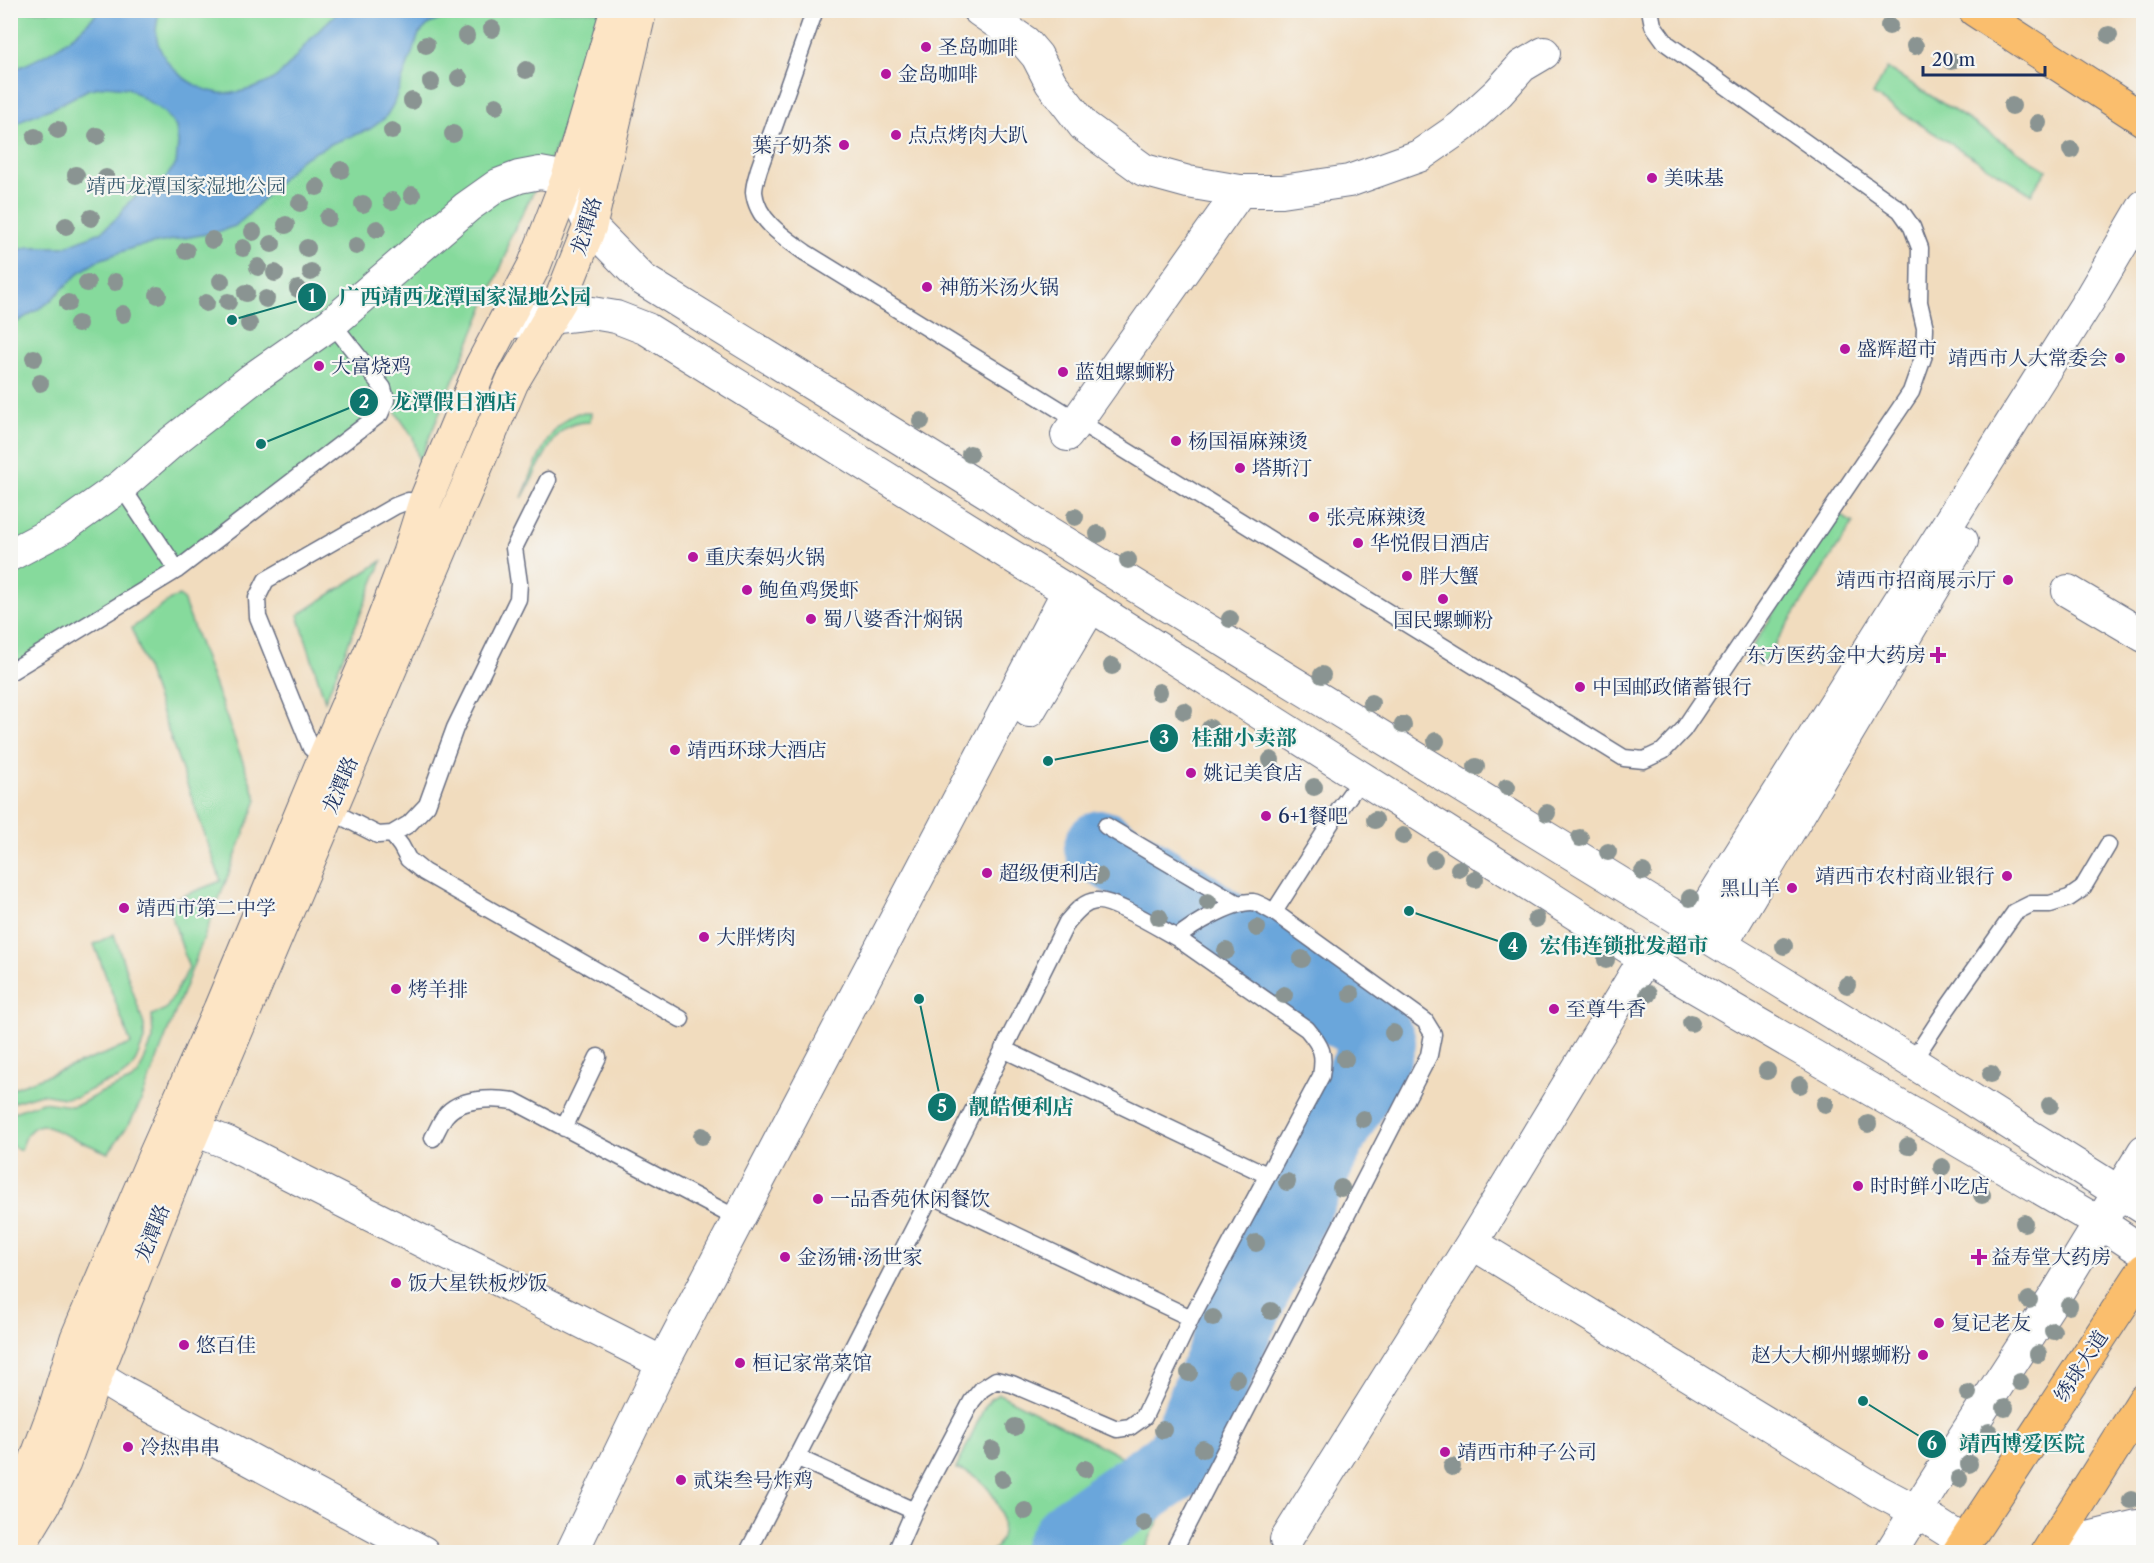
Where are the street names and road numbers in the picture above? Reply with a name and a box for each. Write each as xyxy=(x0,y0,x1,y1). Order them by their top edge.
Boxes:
street label: 龙潭路 xyxy=(566,194,606,258)
street label: 龙潭路 xyxy=(317,753,363,817)
street label: 龙潭路 xyxy=(130,1201,174,1265)
street label: 绣球大道 xyxy=(2049,1326,2113,1406)

